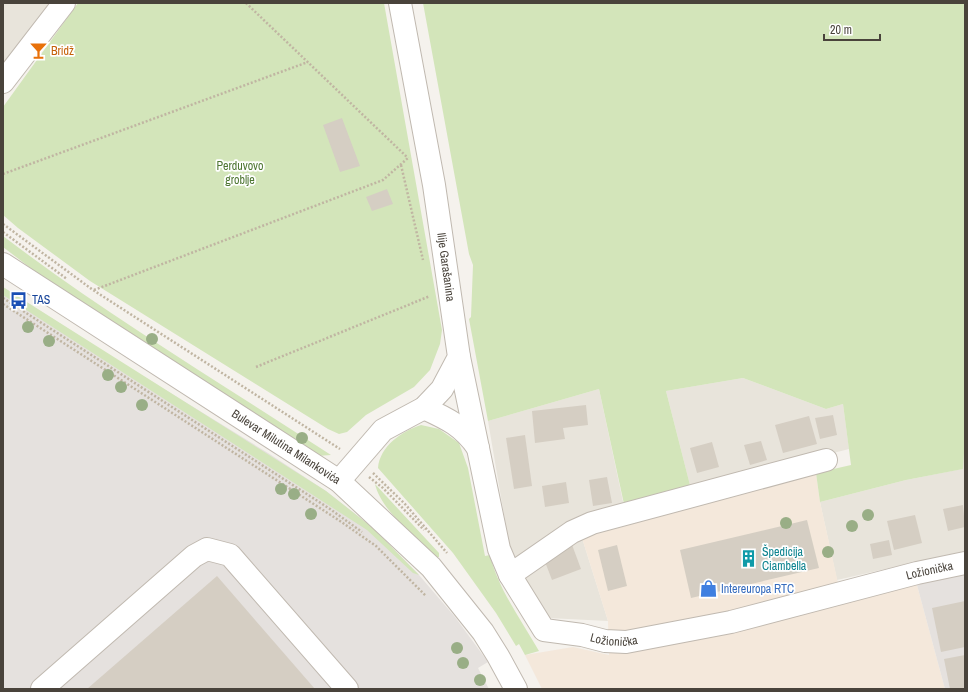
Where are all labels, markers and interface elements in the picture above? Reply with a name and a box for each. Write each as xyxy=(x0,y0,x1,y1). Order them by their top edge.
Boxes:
scale bar xyxy=(824,16,880,42)
text: 20 m xyxy=(830,22,852,38)
bar icon: Bridž xyxy=(28,41,48,61)
place label: Bridž xyxy=(51,43,74,59)
park label: Perduvovo groblje xyxy=(216,158,264,188)
street label: Ilije Garašanina xyxy=(433,231,459,303)
bus stop icon: TAS xyxy=(9,290,29,310)
place label: TAS xyxy=(32,292,51,308)
street label: Bulevar Milutina Milankovića xyxy=(229,406,344,488)
place label: Špedicija Ciambella xyxy=(762,544,807,574)
building icon: Špedicija Ciambella xyxy=(739,549,759,569)
street label: Ložionička xyxy=(904,558,955,584)
shop icon: Intereuropa RTC xyxy=(698,579,718,599)
place label: Intereuropa RTC xyxy=(721,581,794,597)
street label: Ložionička xyxy=(589,629,640,650)

